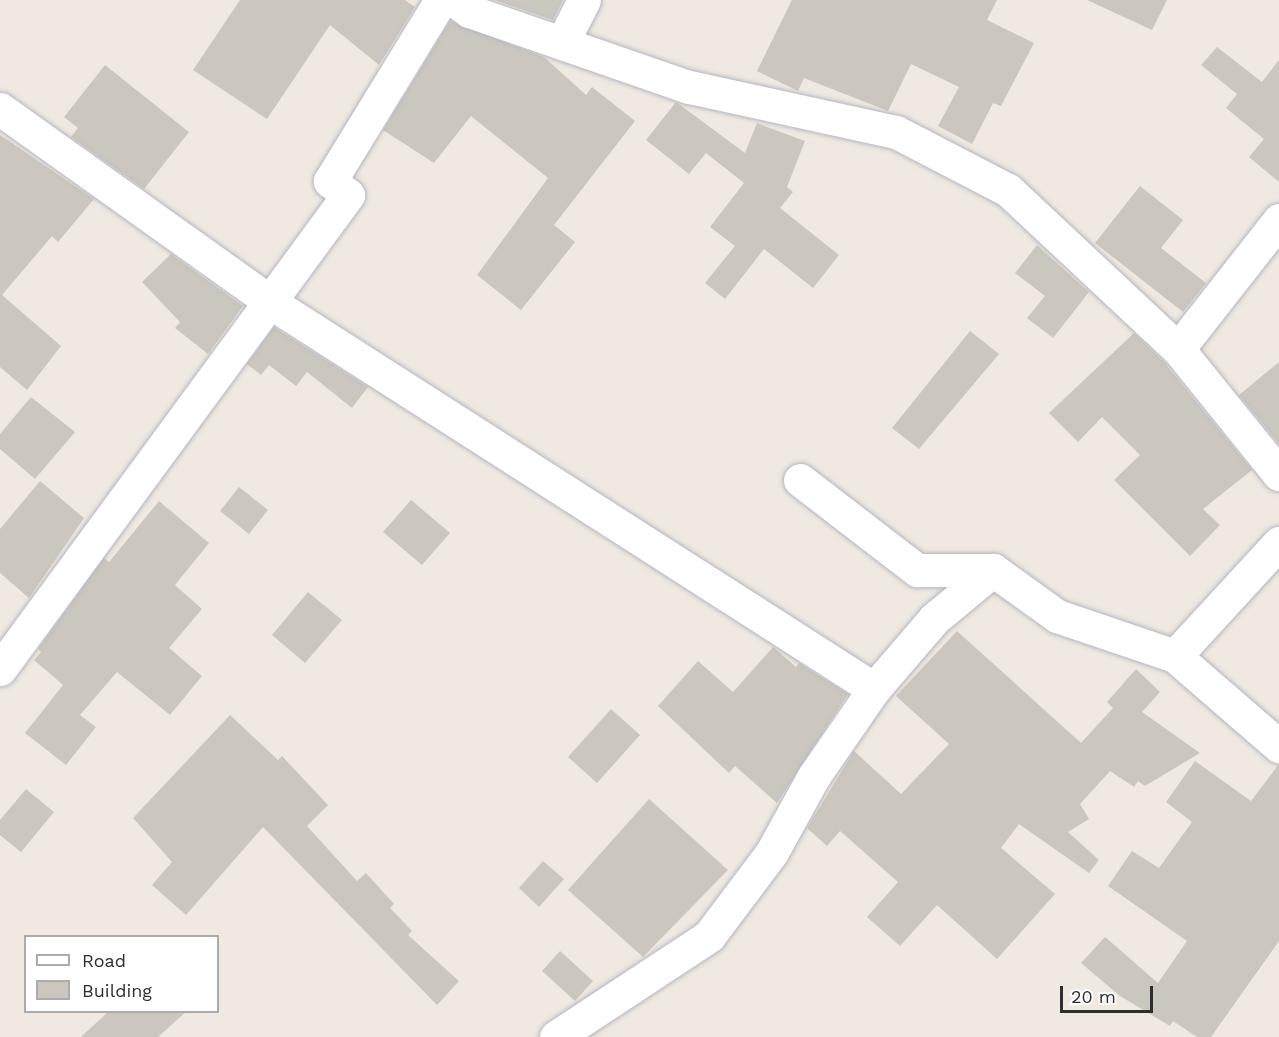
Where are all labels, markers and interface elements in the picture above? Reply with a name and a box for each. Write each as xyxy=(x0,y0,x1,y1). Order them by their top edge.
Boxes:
legend xyxy=(24,935,219,1013)
text: Road xyxy=(82,950,126,971)
scale bar xyxy=(1063,974,1156,1012)
text: Building xyxy=(82,980,152,1001)
text: 20 m xyxy=(1071,986,1116,1007)

